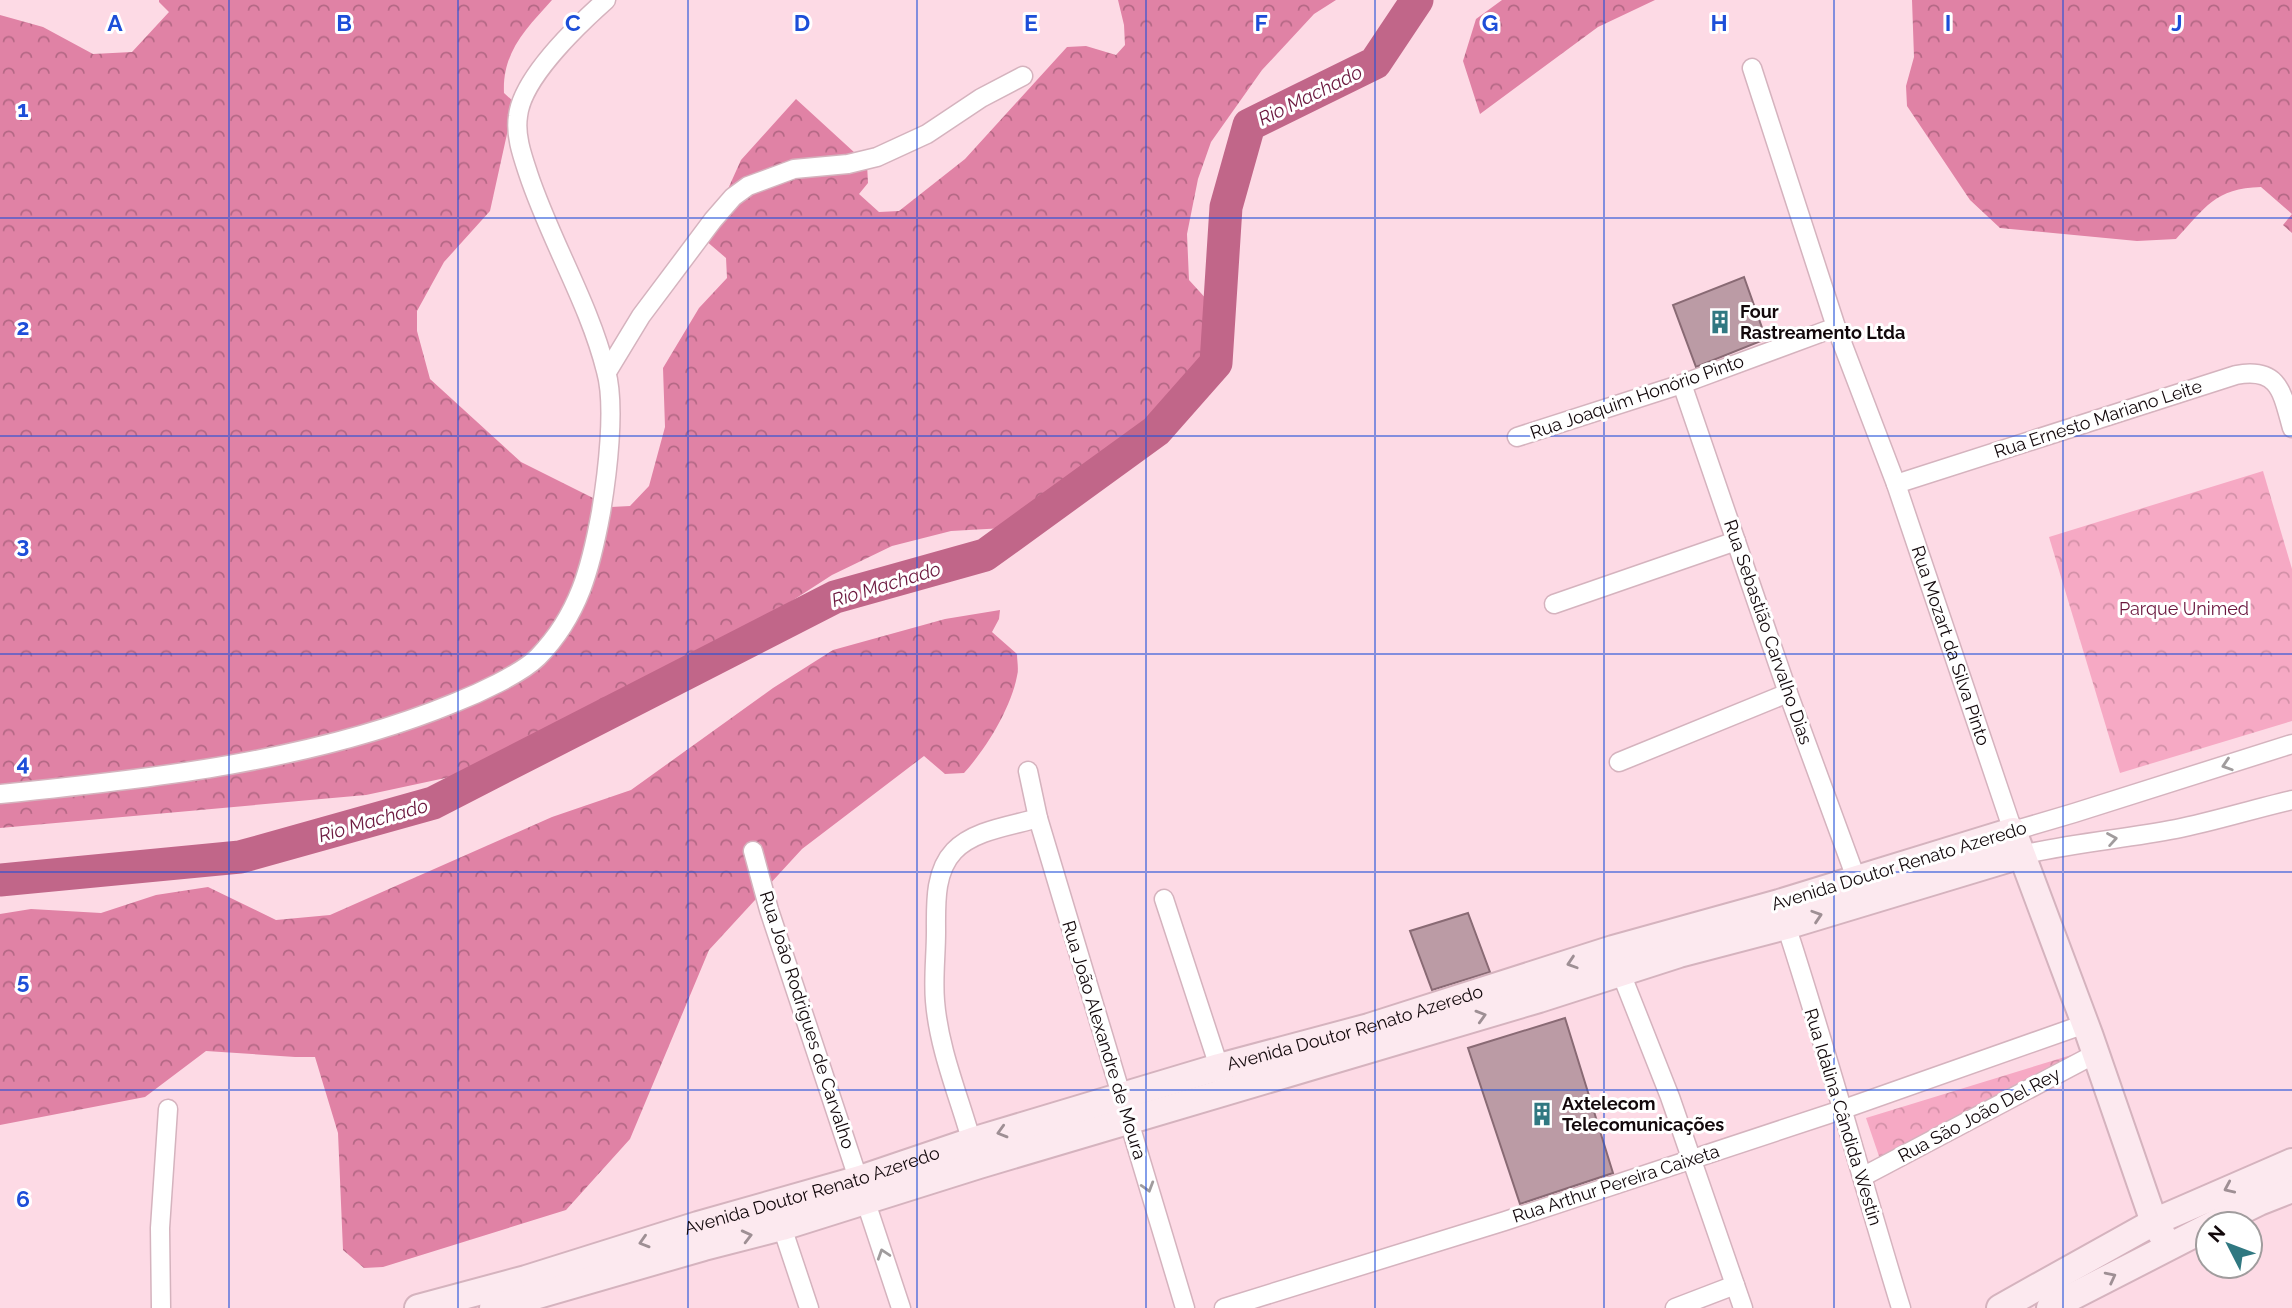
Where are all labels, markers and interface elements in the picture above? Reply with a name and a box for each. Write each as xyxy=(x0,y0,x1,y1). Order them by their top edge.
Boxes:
text: A xyxy=(107,9,123,36)
text: B xyxy=(336,9,352,36)
text: C xyxy=(565,9,581,36)
text: D xyxy=(794,9,810,36)
text: E xyxy=(1024,9,1038,36)
text: F xyxy=(1254,9,1268,36)
text: G xyxy=(1482,9,1498,36)
text: H xyxy=(1710,9,1728,36)
text: I xyxy=(1945,9,1951,36)
text: J xyxy=(2171,9,2183,36)
water label: Rio Machado xyxy=(1254,60,1366,130)
text: 1 xyxy=(17,95,29,122)
place label: Four Rastreamento Ltda xyxy=(1740,301,1905,343)
building icon: Four Rastreamento Ltda xyxy=(1706,308,1734,336)
text: 2 xyxy=(17,313,29,340)
street label: Rua Joaquim Honório Pinto xyxy=(1527,350,1747,443)
street label: Rua Ernesto Mariano Leite xyxy=(1991,375,2205,462)
street label: Rua Sebastião Carvalho Dias xyxy=(1720,517,1817,747)
text: 3 xyxy=(17,531,29,558)
street label: Rua Mozart da Silva Pinto xyxy=(1908,543,1995,748)
water label: Rio Machado xyxy=(829,557,943,611)
park label: Parque Unimed xyxy=(2119,598,2249,619)
text: 4 xyxy=(16,749,30,776)
one-way arrow xyxy=(2221,756,2233,771)
water label: Rio Machado xyxy=(316,794,430,846)
street label: Avenida Doutor Renato Azeredo xyxy=(1769,817,2029,914)
one-way arrow xyxy=(2106,832,2118,847)
street label: Rua João Rodrigues de Carvalho xyxy=(756,888,859,1152)
one-way arrow xyxy=(1810,910,1822,924)
street label: Rua João Alexandre de Moura xyxy=(1058,918,1151,1162)
one-way arrow xyxy=(1566,954,1578,969)
text: 5 xyxy=(17,967,30,994)
street label: Avenida Doutor Renato Azeredo xyxy=(1224,980,1486,1074)
street label: Rua Idalina Cândida Westin xyxy=(1800,1006,1887,1228)
one-way arrow xyxy=(1475,1009,1487,1024)
street label: Rua São João Del Rey xyxy=(1894,1063,2064,1166)
place label: Axtelecom Telecomunicações xyxy=(1562,1093,1724,1135)
building icon: Axtelecom Telecomunicações xyxy=(1528,1100,1556,1128)
one-way arrow xyxy=(996,1124,1008,1139)
street label: Rua Arthur Pereira Caixeta xyxy=(1510,1140,1722,1227)
street label: Avenida Doutor Renato Azeredo xyxy=(681,1142,942,1239)
one-way arrow xyxy=(2224,1180,2236,1194)
one-way arrow xyxy=(1139,1181,1154,1193)
text: 6 xyxy=(16,1185,30,1212)
north arrow xyxy=(2194,1210,2264,1280)
text: N xyxy=(2203,1221,2229,1246)
one-way arrow xyxy=(741,1230,753,1244)
one-way arrow xyxy=(638,1234,651,1248)
one-way arrow xyxy=(877,1249,892,1261)
one-way arrow xyxy=(2103,1271,2116,1285)

